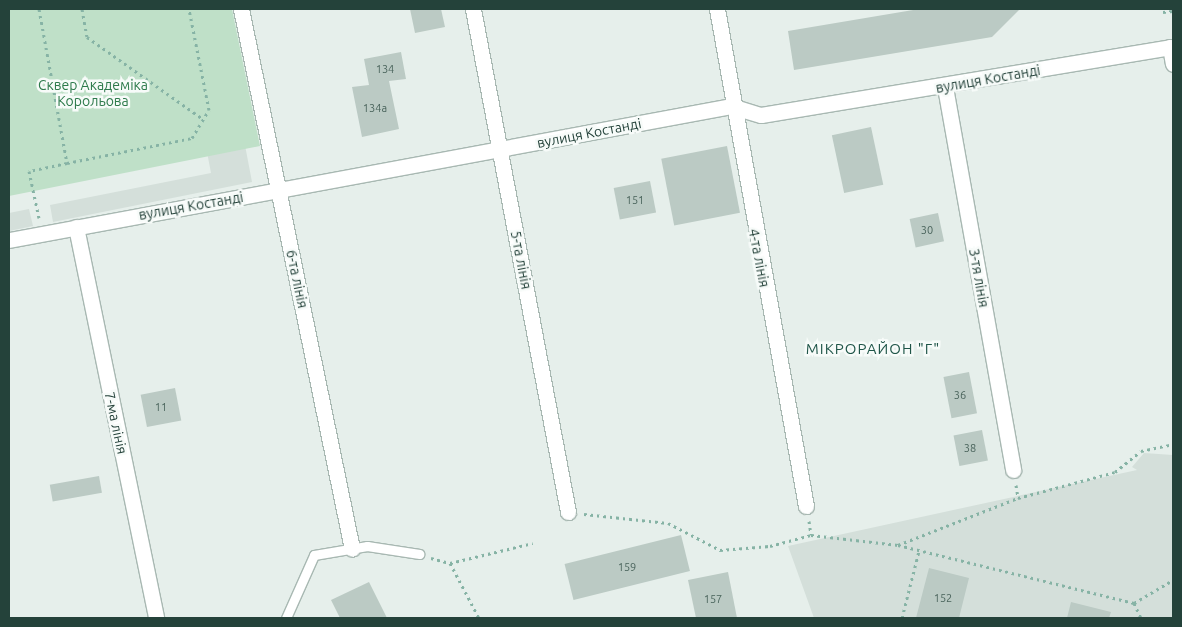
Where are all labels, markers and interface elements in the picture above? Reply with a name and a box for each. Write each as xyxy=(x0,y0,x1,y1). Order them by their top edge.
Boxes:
house number: 134 xyxy=(376,62,394,76)
street label: вулиця Костанді xyxy=(934,62,1042,96)
park label: Сквер Академіка Корольова xyxy=(38,77,148,110)
house number: 134а xyxy=(363,101,387,115)
street label: вулиця Костанді xyxy=(535,115,643,151)
street label: вулиця Костанді xyxy=(137,189,245,223)
house number: 151 xyxy=(626,193,644,207)
house number: 30 xyxy=(921,223,933,237)
street label: 4-та лінія xyxy=(745,227,773,289)
street label: 5-та лінія xyxy=(507,229,535,291)
street label: 3-тя лінія xyxy=(966,247,992,309)
street label: 6-та лінія xyxy=(283,248,311,310)
district label: МІКРОРАЙОН "Г" xyxy=(804,340,942,358)
house number: 36 xyxy=(954,388,966,402)
street label: 7-ма лінія xyxy=(101,390,131,456)
house number: 11 xyxy=(155,400,167,414)
house number: 38 xyxy=(964,441,976,455)
house number: 159 xyxy=(618,560,636,574)
house number: 152 xyxy=(934,591,952,605)
house number: 157 xyxy=(704,592,722,606)

